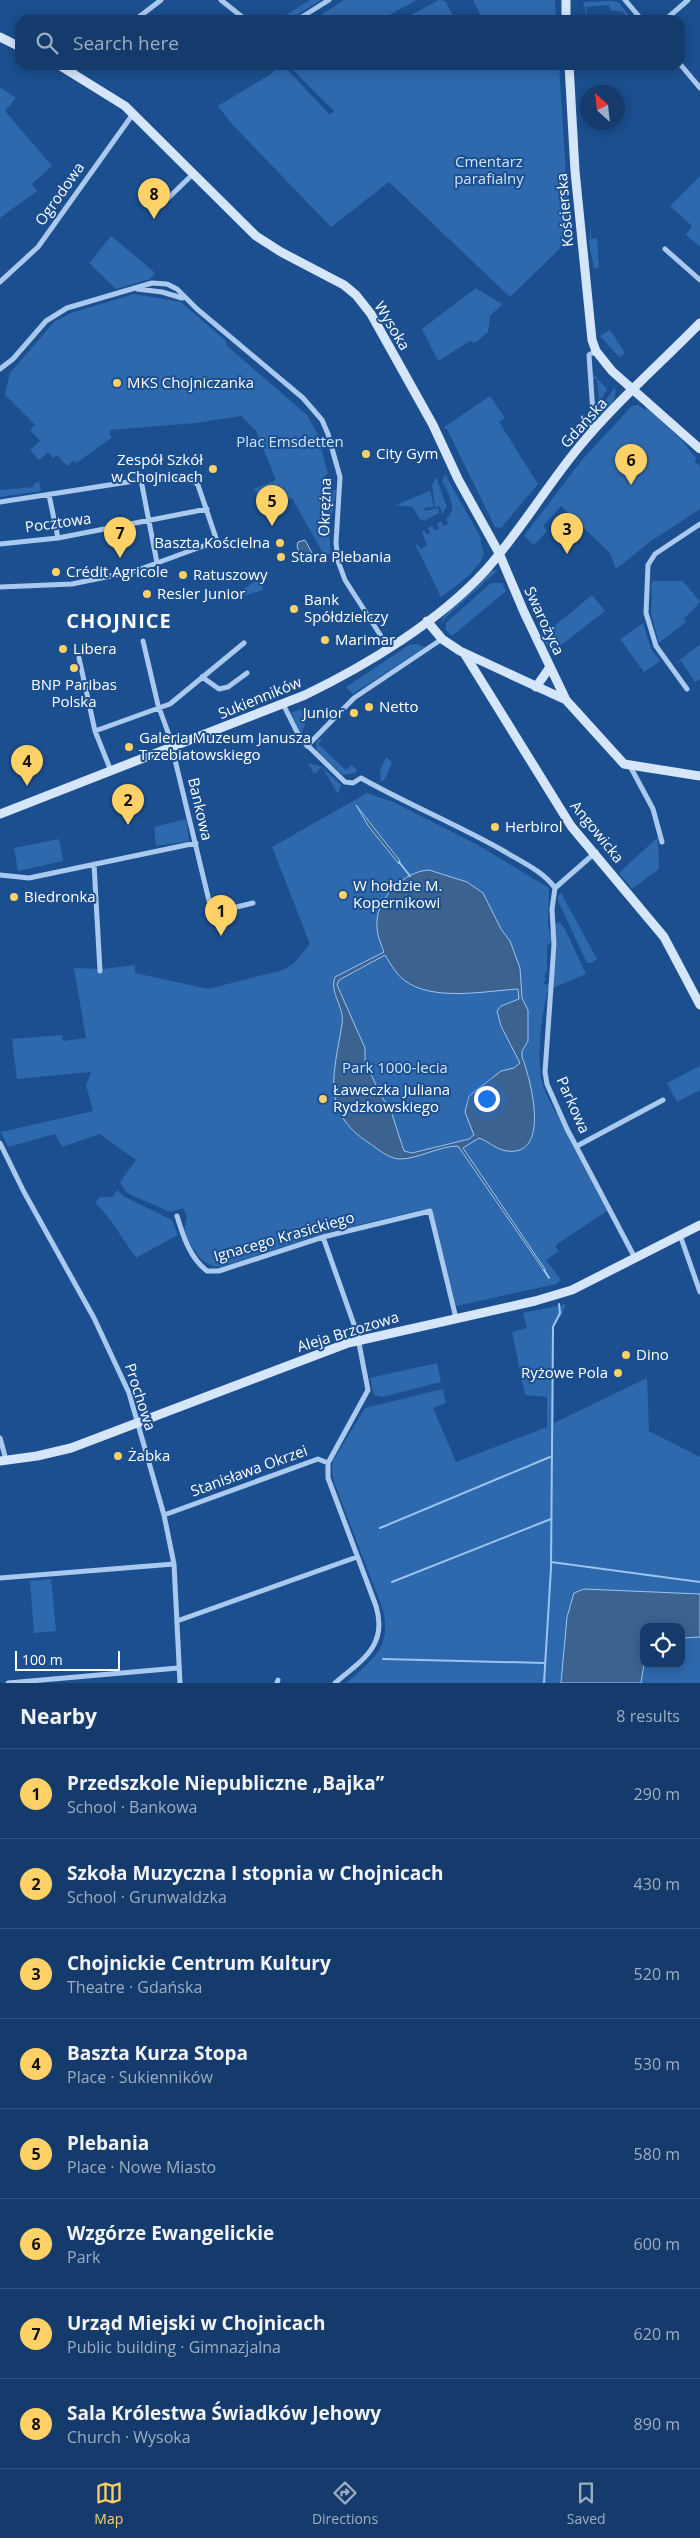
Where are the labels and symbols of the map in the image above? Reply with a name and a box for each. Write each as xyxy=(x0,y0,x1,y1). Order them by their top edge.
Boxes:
north arrow xyxy=(580,85,625,130)
park label: Cmentarz parafialny xyxy=(454,151,524,188)
street label: Ogrodowa xyxy=(30,158,88,229)
street label: Kościerska xyxy=(551,172,577,248)
pin: 8 xyxy=(138,178,170,219)
street label: Wysoka xyxy=(370,297,415,354)
place label: MKS Chojniczanka xyxy=(127,372,254,392)
marker: MKS Chojniczanka xyxy=(111,377,123,389)
street label: Gdańska xyxy=(555,393,611,452)
park label: Plac Emsdetten xyxy=(236,431,344,451)
place label: City Gym xyxy=(376,443,438,463)
pin: 6 xyxy=(615,444,647,485)
marker: City Gym xyxy=(360,448,372,460)
place label: Zespół Szkół w Chojnicach xyxy=(111,449,203,486)
marker: Zespół Szkół w Chojnicach xyxy=(207,463,219,475)
street label: Okrężna xyxy=(313,477,335,537)
pin: 5 xyxy=(256,485,288,526)
street label: Pocztowa xyxy=(23,507,92,537)
pin: 3 xyxy=(551,513,583,554)
pin: 7 xyxy=(104,517,136,558)
place label: Baszta Kościelna xyxy=(154,532,270,552)
marker: Baszta Kościelna xyxy=(274,537,286,549)
place label: Stara Plebania xyxy=(291,546,391,566)
marker: Stara Plebania xyxy=(275,551,287,563)
place label: Crédit Agricole xyxy=(66,561,168,581)
place label: Ratuszowy xyxy=(193,564,268,584)
marker: Crédit Agricole xyxy=(50,566,62,578)
marker: Ratuszowy xyxy=(177,569,189,581)
place label: Resler Junior xyxy=(157,583,245,603)
street label: Swarożyca xyxy=(520,583,569,658)
marker: Resler Junior xyxy=(141,588,153,600)
place label: Bank Spółdzielczy xyxy=(304,589,389,626)
marker: Bank Spółdzielczy xyxy=(288,603,300,615)
district label: CHOJNICE xyxy=(66,607,172,634)
place label: Marimar xyxy=(335,629,395,649)
marker: Marimar xyxy=(319,634,331,646)
place label: Libera xyxy=(73,638,117,658)
marker: Libera xyxy=(57,643,69,655)
marker: BNP Paribas Polska xyxy=(68,662,80,674)
street label: Sukienników xyxy=(215,671,305,723)
place label: BNP Paribas Polska xyxy=(31,674,117,711)
place label: Netto xyxy=(379,696,418,716)
marker: Netto xyxy=(363,701,375,713)
place label: Junior xyxy=(301,702,344,722)
marker: Junior xyxy=(348,707,360,719)
place label: Galeria Muzeum Janusza Trzebiatowskiego xyxy=(139,727,311,764)
marker: Galeria Muzeum Janusza Trzebiatowskiego xyxy=(123,741,135,753)
pin: 4 xyxy=(11,745,43,786)
street label: Bankowa xyxy=(184,775,218,842)
pin: 2 xyxy=(112,784,144,825)
street label: Angowicka xyxy=(567,796,629,867)
place label: Herbirol xyxy=(505,816,563,836)
marker: Herbirol xyxy=(489,821,501,833)
place label: W hołdzie M. Kopernikowi xyxy=(353,875,443,912)
place label: Biedronka xyxy=(24,886,96,906)
marker: W hołdzie M. Kopernikowi xyxy=(337,889,349,901)
marker: Biedronka xyxy=(8,891,20,903)
pin: 1 xyxy=(205,895,237,936)
park label: Park 1000-lecia xyxy=(342,1057,448,1077)
street label: Parkowa xyxy=(553,1073,595,1136)
place label: Ławeczka Juliana Rydzkowskiego xyxy=(333,1079,450,1116)
your location xyxy=(474,1086,500,1112)
marker: Ławeczka Juliana Rydzkowskiego xyxy=(317,1093,329,1105)
street label: Ignacego Krasickiego xyxy=(211,1206,356,1266)
street label: Aleja Brzozowa xyxy=(294,1306,401,1356)
place label: Dino xyxy=(636,1344,669,1364)
marker: Dino xyxy=(620,1349,632,1361)
street label: Prochowa xyxy=(121,1361,161,1433)
place label: Ryżowe Pola xyxy=(521,1362,608,1382)
marker: Ryżowe Pola xyxy=(612,1367,624,1379)
street label: Stanisława Okrzei xyxy=(187,1440,310,1500)
place label: Żabka xyxy=(128,1445,170,1465)
marker: Żabka xyxy=(112,1450,124,1462)
scale bar xyxy=(15,1648,120,1671)

